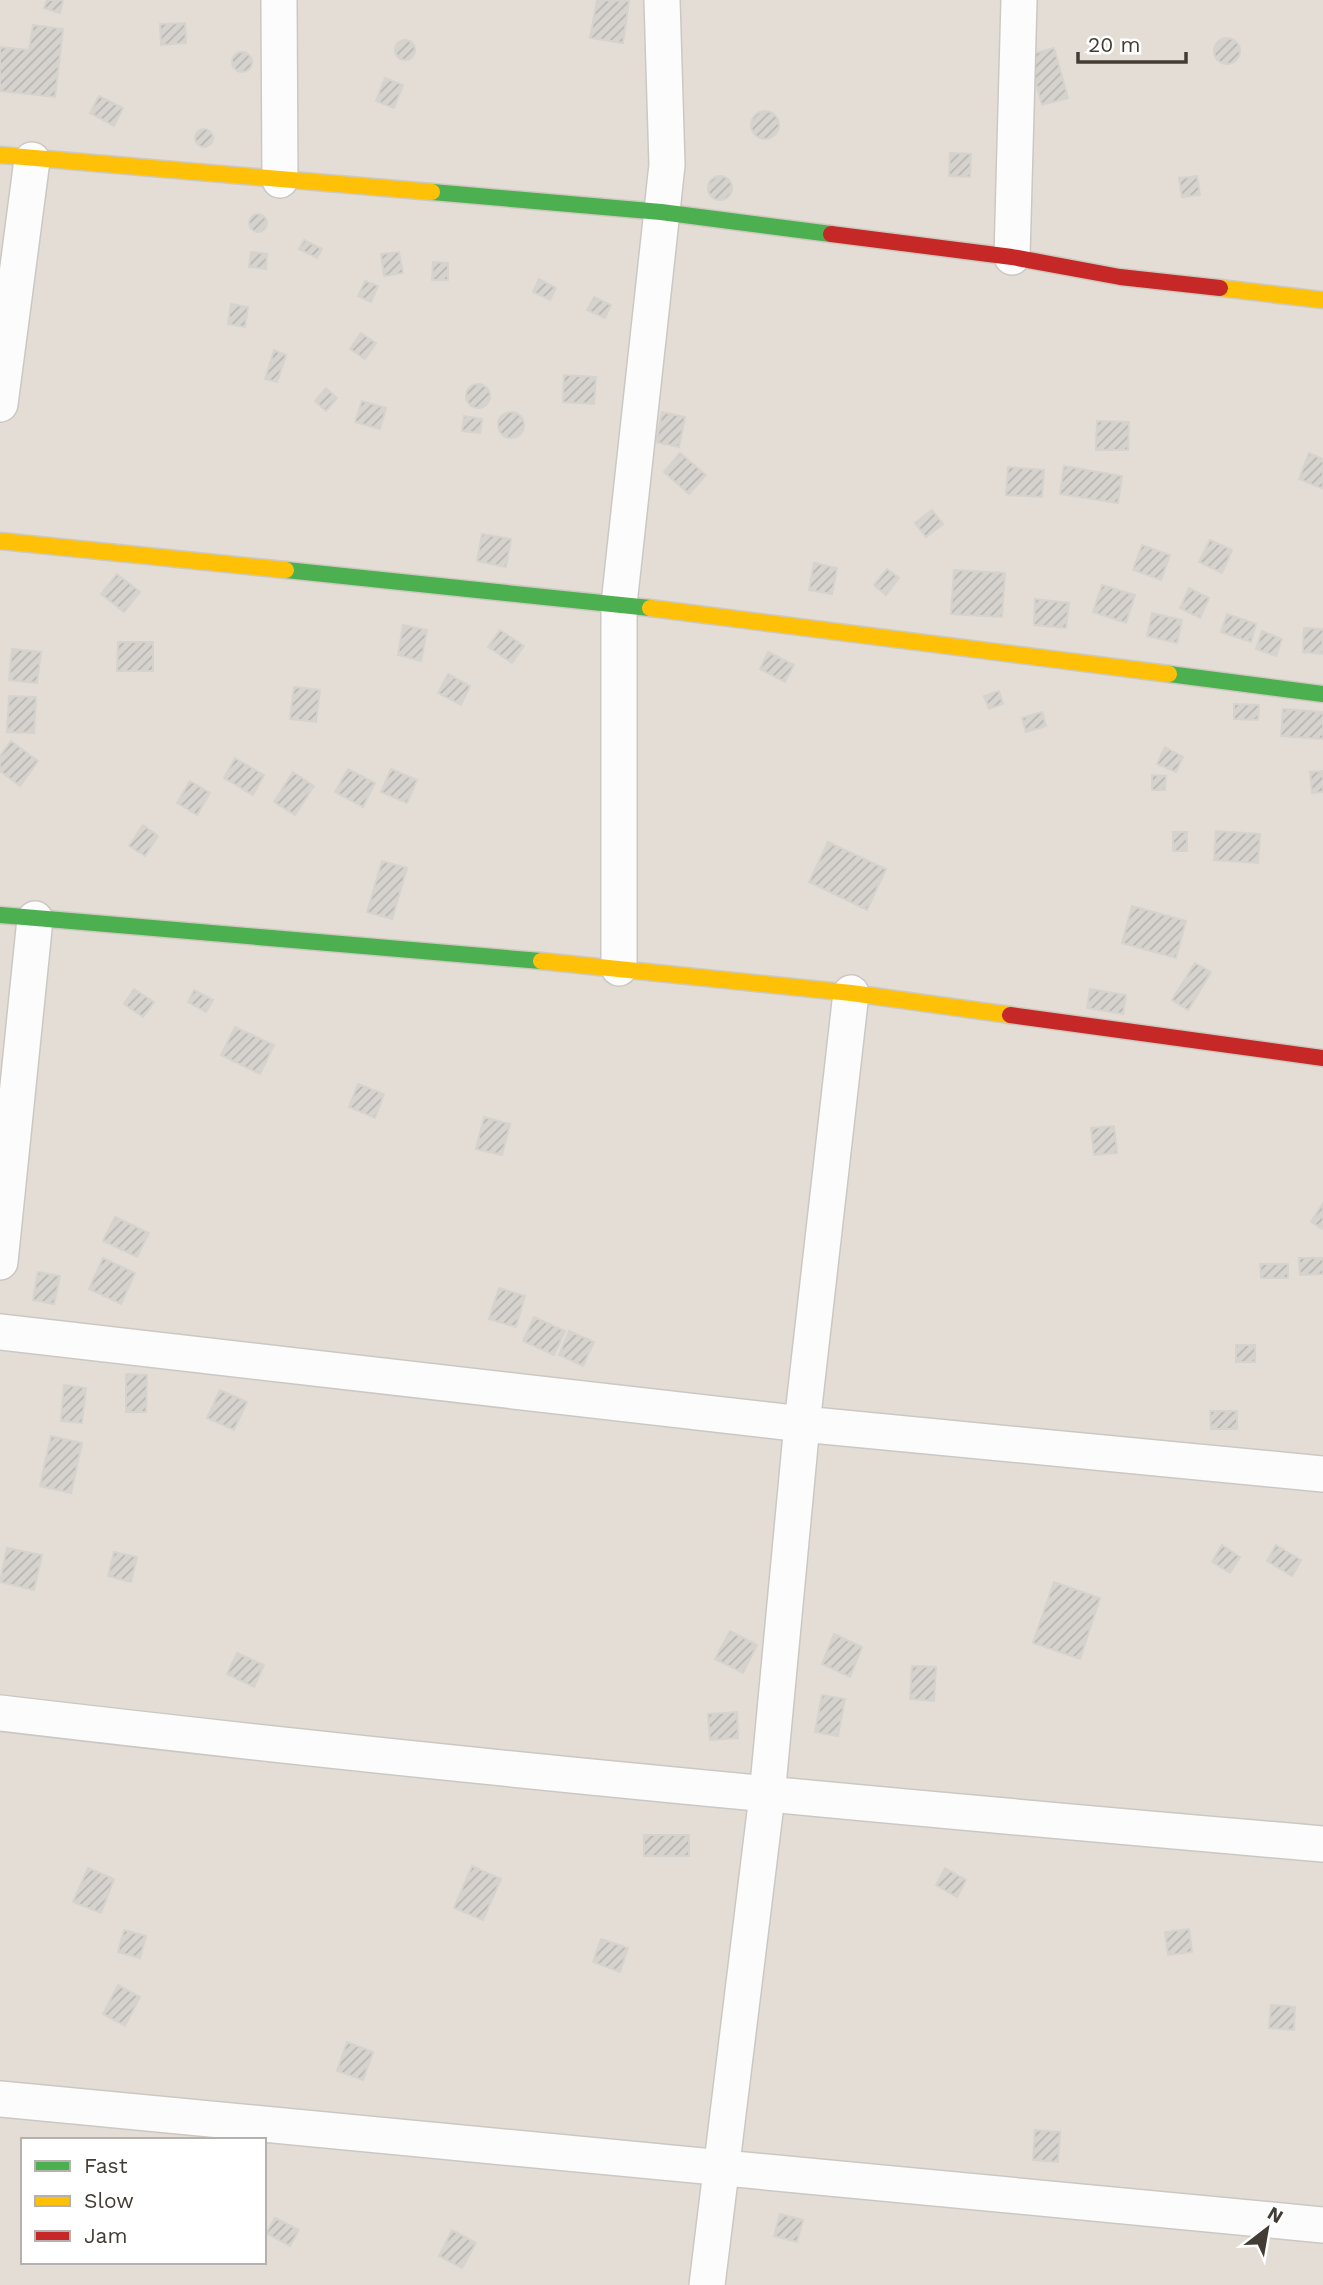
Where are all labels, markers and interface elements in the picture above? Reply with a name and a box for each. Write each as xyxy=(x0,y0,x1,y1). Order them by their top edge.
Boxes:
scale bar xyxy=(1078,21,1186,65)
text: 20 m xyxy=(1088,32,1140,57)
legend xyxy=(21,2138,266,2264)
text: Fast xyxy=(84,2153,128,2178)
text: Slow xyxy=(84,2188,134,2213)
north arrow xyxy=(1232,2194,1302,2264)
text: N xyxy=(1264,2201,1287,2228)
text: Jam xyxy=(84,2223,127,2248)

